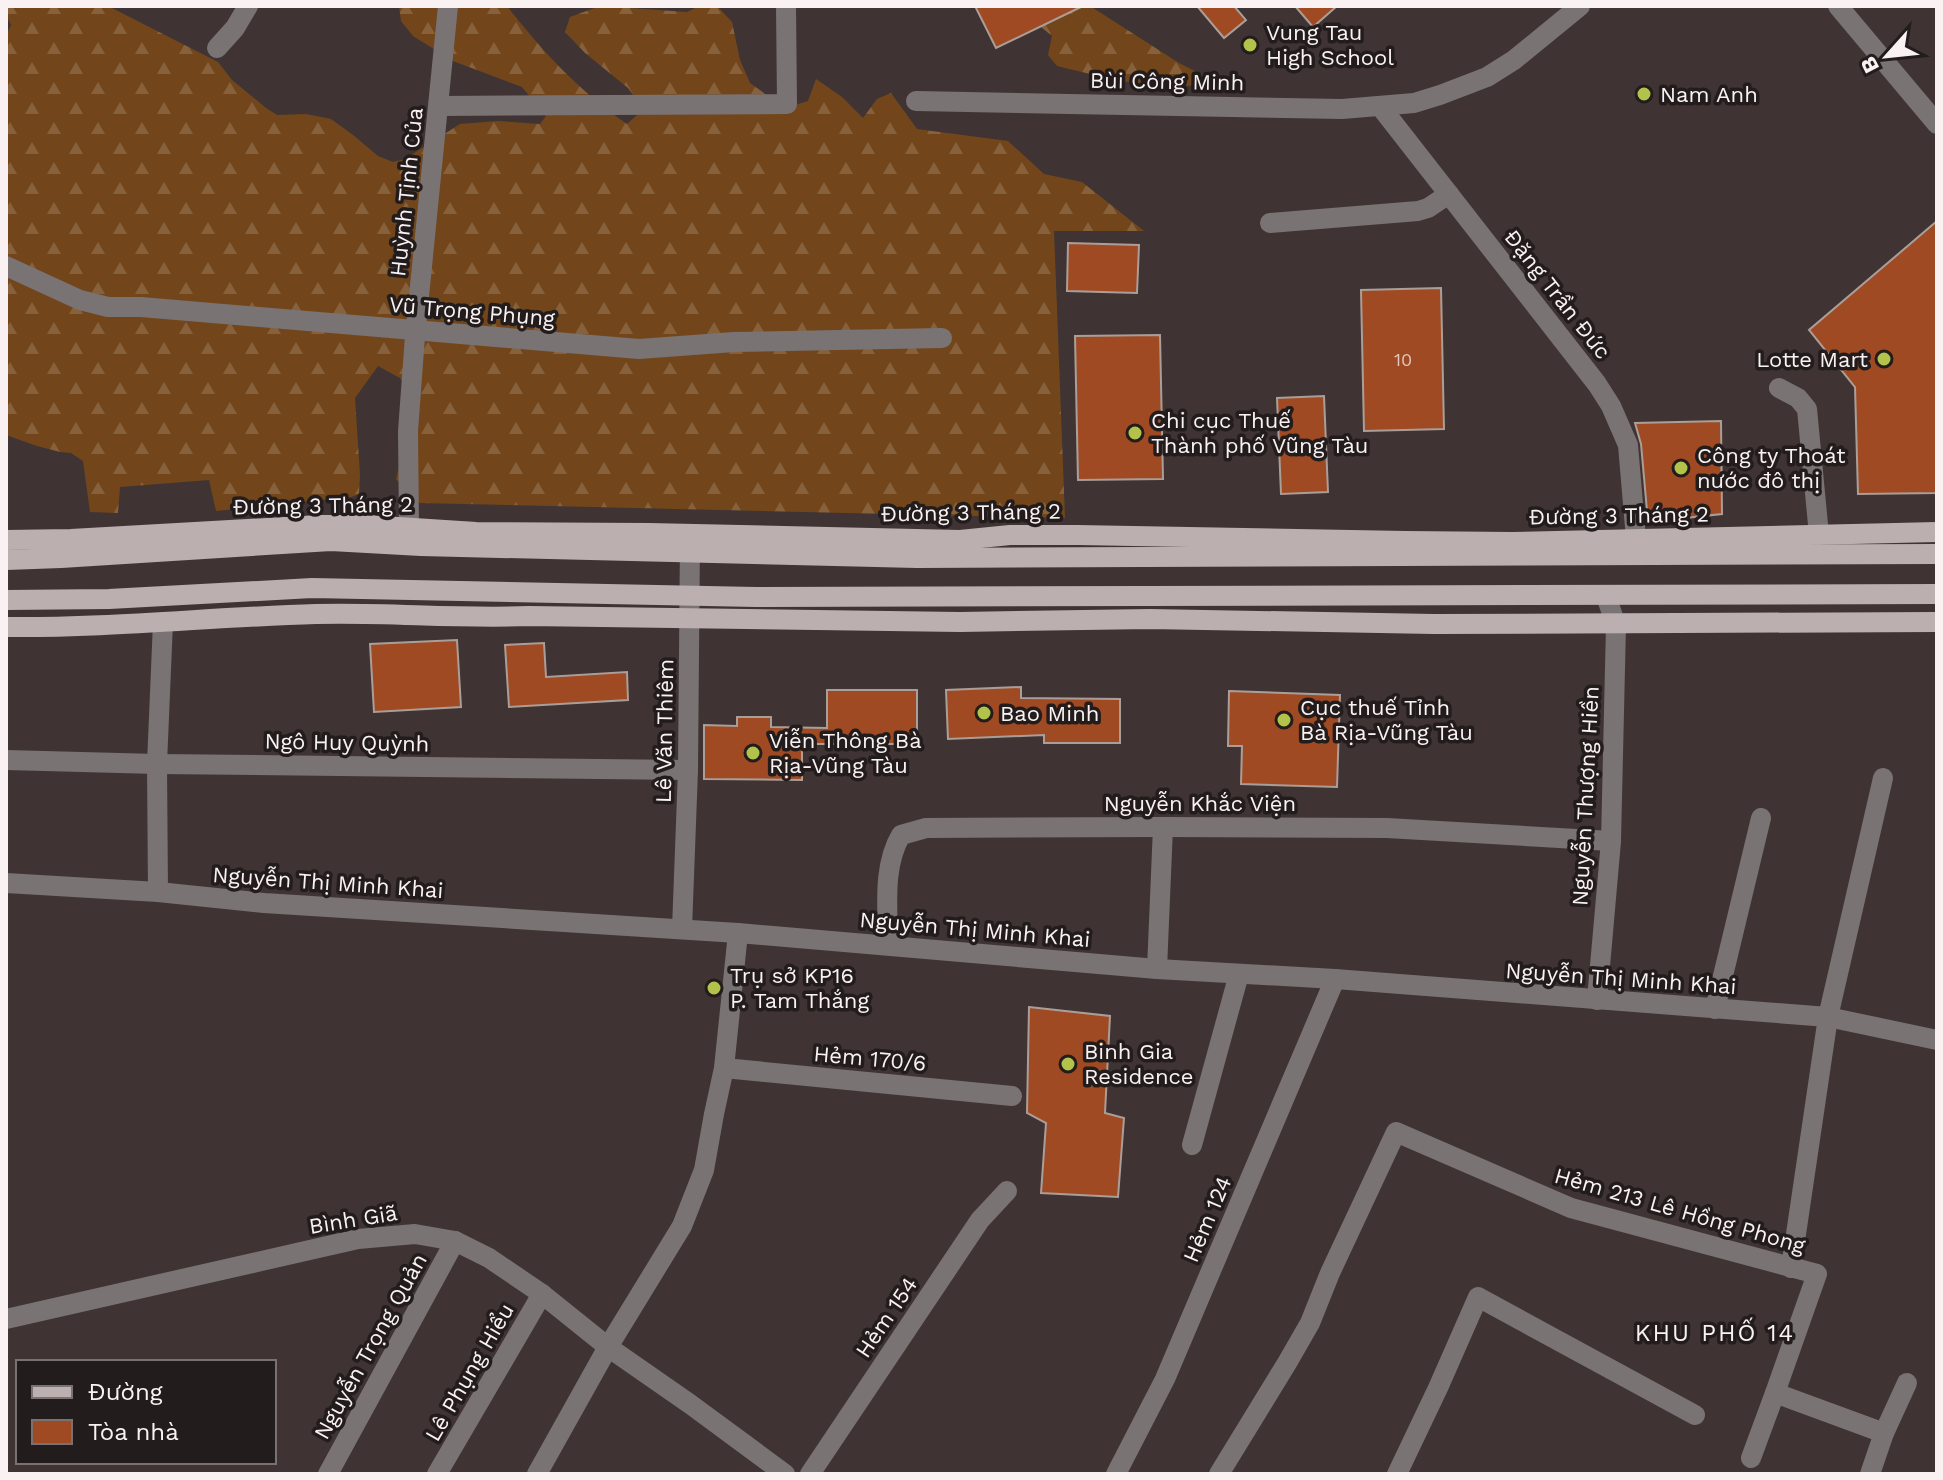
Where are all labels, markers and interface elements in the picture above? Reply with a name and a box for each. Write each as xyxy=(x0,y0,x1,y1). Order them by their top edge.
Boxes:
north arrow xyxy=(1847,16,1927,96)
place label: Vung Tau High School xyxy=(1266,20,1394,70)
marker: Vung Tau High School xyxy=(1241,36,1259,54)
text: B xyxy=(1855,52,1884,77)
street label: Bùi Công Minh xyxy=(1090,68,1244,95)
place label: Nam Anh xyxy=(1660,82,1758,107)
marker: Nam Anh xyxy=(1635,85,1653,103)
street label: Huỳnh Tịnh Của xyxy=(385,106,428,278)
street label: Đặng Trần Đức xyxy=(1499,225,1616,364)
street label: Vũ Trọng Phụng xyxy=(388,292,556,331)
place label: Lotte Mart xyxy=(1756,347,1868,372)
house number: 10 xyxy=(1394,349,1412,370)
marker: Lotte Mart xyxy=(1875,350,1893,368)
place label: Chi cục Thuế Thành phố Vũng Tàu xyxy=(1151,408,1368,458)
marker: Chi cục Thuế Thành phố Vũng Tàu xyxy=(1126,424,1144,442)
place label: Công ty Thoát nước đô thị xyxy=(1697,443,1846,493)
marker: Công ty Thoát nước đô thị xyxy=(1672,459,1690,477)
street label: Đường 3 Tháng 2 xyxy=(233,491,413,520)
street label: Đường 3 Tháng 2 xyxy=(881,498,1061,527)
street label: Đường 3 Tháng 2 xyxy=(1529,501,1709,530)
street label: Lê Văn Thiêm xyxy=(651,659,678,803)
street label: Nguyễn Thượng Hiền xyxy=(1567,685,1604,907)
place label: Cục thuế Tỉnh Bà Rịa-Vũng Tàu xyxy=(1300,695,1473,745)
place label: Bao Minh xyxy=(1000,701,1099,726)
marker: Bao Minh xyxy=(975,704,993,722)
marker: Cục thuế Tỉnh Bà Rịa-Vũng Tàu xyxy=(1275,711,1293,729)
place label: Viễn Thông Bà Rịa-Vũng Tàu xyxy=(769,728,922,778)
street label: Ngô Huy Quỳnh xyxy=(264,729,430,756)
marker: Viễn Thông Bà Rịa-Vũng Tàu xyxy=(744,744,762,762)
street label: Nguyễn Khắc Viện xyxy=(1104,791,1296,816)
street label: Nguyễn Thị Minh Khai xyxy=(212,862,444,903)
street label: Nguyễn Thị Minh Khai xyxy=(859,907,1091,952)
street label: Nguyễn Thị Minh Khai xyxy=(1505,958,1737,999)
place label: Trụ sở KP16 P. Tam Thắng xyxy=(730,963,869,1013)
marker: Trụ sở KP16 P. Tam Thắng xyxy=(705,979,723,997)
place label: Binh Gia Residence xyxy=(1084,1039,1194,1089)
street label: Hẻm 170/6 xyxy=(812,1041,927,1076)
marker: Binh Gia Residence xyxy=(1059,1055,1077,1073)
street label: Hẻm 213 Lê Hồng Phong xyxy=(1552,1163,1808,1258)
street label: Hẻm 124 xyxy=(1178,1172,1237,1266)
street label: Bình Giã xyxy=(307,1200,399,1239)
street label: Nguyễn Trọng Quản xyxy=(309,1249,432,1443)
street label: Hẻm 154 xyxy=(850,1272,922,1362)
street label: Lê Phụng Hiểu xyxy=(420,1299,519,1446)
district label: KHU PHỐ 14 xyxy=(1635,1317,1795,1347)
legend xyxy=(16,1360,276,1464)
text: Đường xyxy=(88,1378,163,1406)
text: Tòa nhà xyxy=(88,1418,179,1446)

